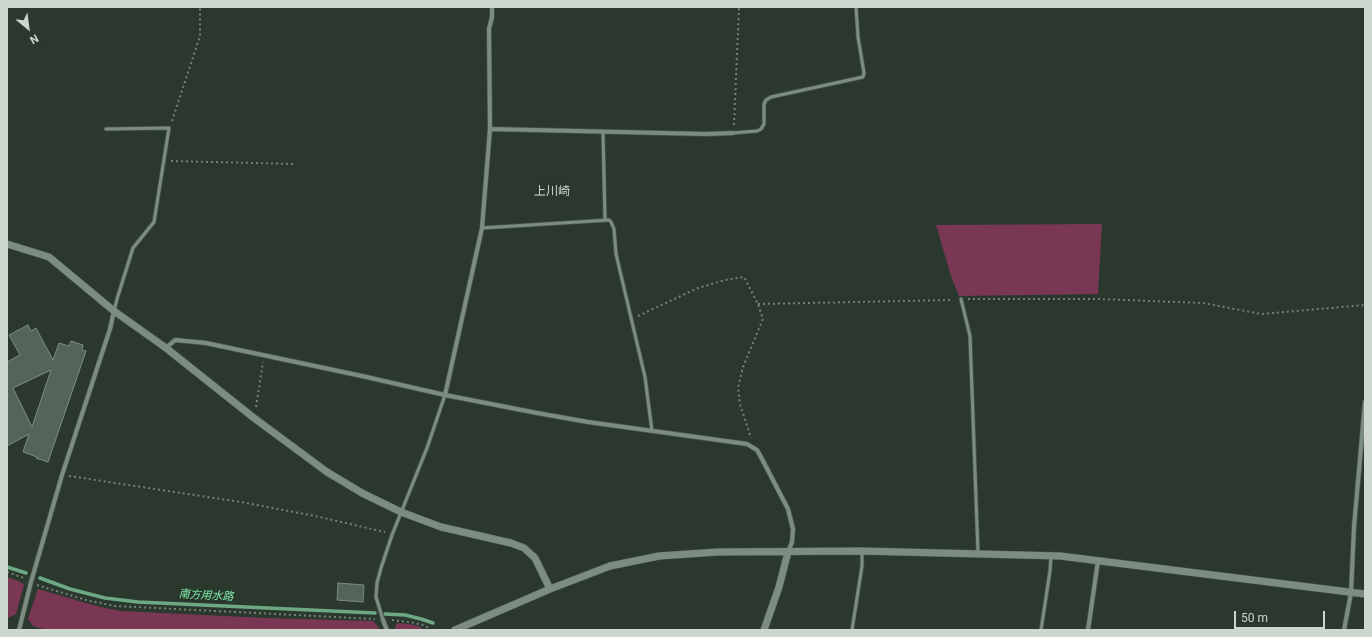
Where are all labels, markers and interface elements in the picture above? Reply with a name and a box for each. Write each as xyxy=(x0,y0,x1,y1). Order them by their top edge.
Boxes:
north arrow xyxy=(8,8,48,48)
text: N xyxy=(28,31,41,46)
district label: 上川崎 xyxy=(534,185,570,199)
water label: 南方用水路 xyxy=(178,588,234,604)
scale bar xyxy=(1236,603,1327,629)
text: 50 m xyxy=(1241,611,1268,625)

